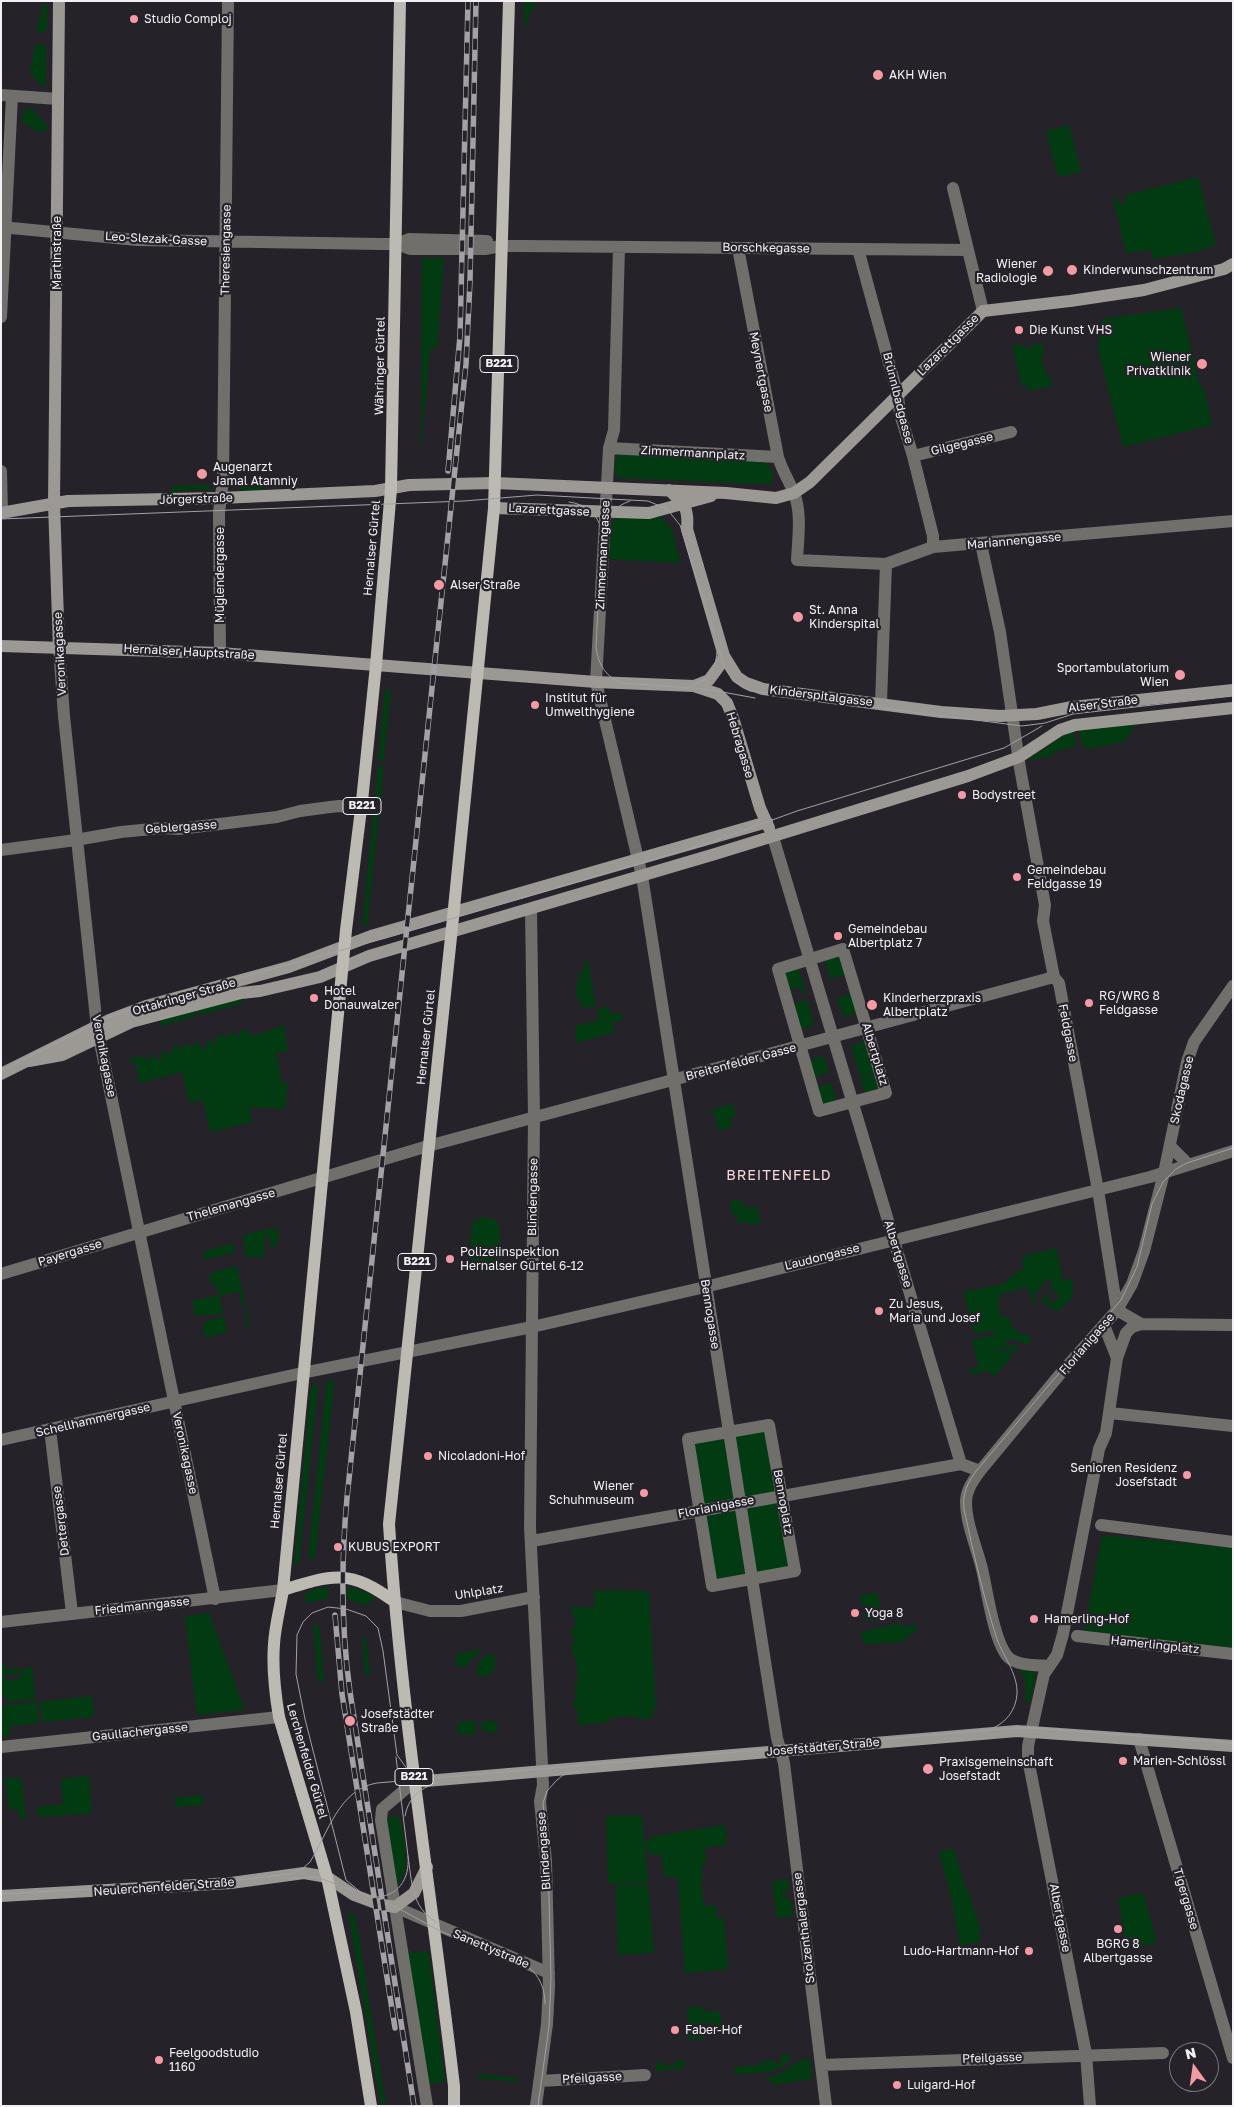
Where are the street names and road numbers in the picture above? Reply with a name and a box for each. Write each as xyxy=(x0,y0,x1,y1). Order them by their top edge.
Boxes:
street label: Theresiengasse xyxy=(218,204,234,296)
street label: Martinstraße xyxy=(50,216,64,290)
street label: Leo-Slezak-Gasse xyxy=(104,229,208,249)
street label: Borschkegasse xyxy=(722,240,810,256)
street label: Lazarettgasse xyxy=(914,311,982,379)
street label: Währinger Gürtel xyxy=(372,317,388,415)
street label: Meynertgasse xyxy=(746,331,776,413)
street label: Brünnlbadgasse xyxy=(880,351,916,445)
road number: B221 xyxy=(480,356,518,372)
street label: Gilgegasse xyxy=(929,429,995,459)
street label: Zimmermannplatz xyxy=(640,443,746,463)
street label: Jörgerstraße xyxy=(159,491,233,507)
street label: Hernalser Gürtel xyxy=(361,500,383,596)
street label: Zimmermanngasse xyxy=(593,500,613,610)
street label: Lazarettgasse xyxy=(508,501,590,519)
street label: Müglendergasse xyxy=(213,527,227,623)
street label: Mariannengasse xyxy=(966,530,1062,552)
street label: Veronikagasse xyxy=(51,612,69,696)
street label: Hernalser Hauptstraße xyxy=(123,641,255,663)
street label: Kinderspitalgasse xyxy=(769,683,873,709)
street label: Alser Straße xyxy=(1067,693,1139,715)
street label: Hebragasse xyxy=(723,710,757,780)
road number: B221 xyxy=(343,798,381,814)
street label: Geblergasse xyxy=(145,817,217,837)
street label: Ottakringer Straße xyxy=(131,975,237,1019)
street label: Hernalser Gürtel xyxy=(414,989,438,1085)
street label: Feldgasse xyxy=(1055,1003,1081,1063)
street label: Veronikagasse xyxy=(89,1013,119,1099)
street label: Albertplatz xyxy=(859,1021,891,1087)
street label: Breitenfelder Gasse xyxy=(684,1040,798,1084)
street label: Skodagasse xyxy=(1167,1055,1197,1125)
street label: Blindengasse xyxy=(525,1158,541,1236)
street label: Thelemangasse xyxy=(185,1186,277,1224)
street label: Albertgasse xyxy=(881,1219,915,1289)
street label: Payergasse xyxy=(36,1236,104,1270)
street label: Laudongasse xyxy=(783,1241,861,1273)
road number: B221 xyxy=(398,1254,436,1270)
street label: Bennogasse xyxy=(697,1278,723,1350)
street label: Florianigasse xyxy=(1056,1310,1118,1378)
street label: Schellhammergasse xyxy=(34,1400,152,1440)
street label: Veronikagasse xyxy=(169,1410,201,1496)
street label: Hernalser Gürtel xyxy=(268,1433,290,1529)
street label: Bennoplatz xyxy=(770,1468,796,1536)
street label: Dettergasse xyxy=(50,1485,72,1557)
street label: Florianigasse xyxy=(677,1493,755,1521)
street label: Uhlplatz xyxy=(454,1581,504,1603)
street label: Friedmanngasse xyxy=(94,1594,190,1618)
street label: Hamerlingplatz xyxy=(1110,1633,1200,1657)
street label: Lerchenfelder Gürtel xyxy=(284,1701,330,1821)
street label: Gaullachergasse xyxy=(91,1720,189,1744)
street label: Josefstädter Straße xyxy=(766,1735,880,1759)
road number: B221 xyxy=(395,1768,433,1785)
street label: Blindengasse xyxy=(534,1812,554,1890)
street label: Tigergasse xyxy=(1170,1867,1202,1931)
street label: Stolzenthalergasse xyxy=(790,1872,818,1984)
street label: Neulerchenfelder Straße xyxy=(93,1875,235,1899)
street label: Albertgasse xyxy=(1046,1882,1074,1954)
street label: Sanettystraße xyxy=(451,1926,531,1972)
street label: Pfeilgasse xyxy=(962,2050,1022,2066)
street label: Pfeilgasse xyxy=(562,2069,622,2087)

